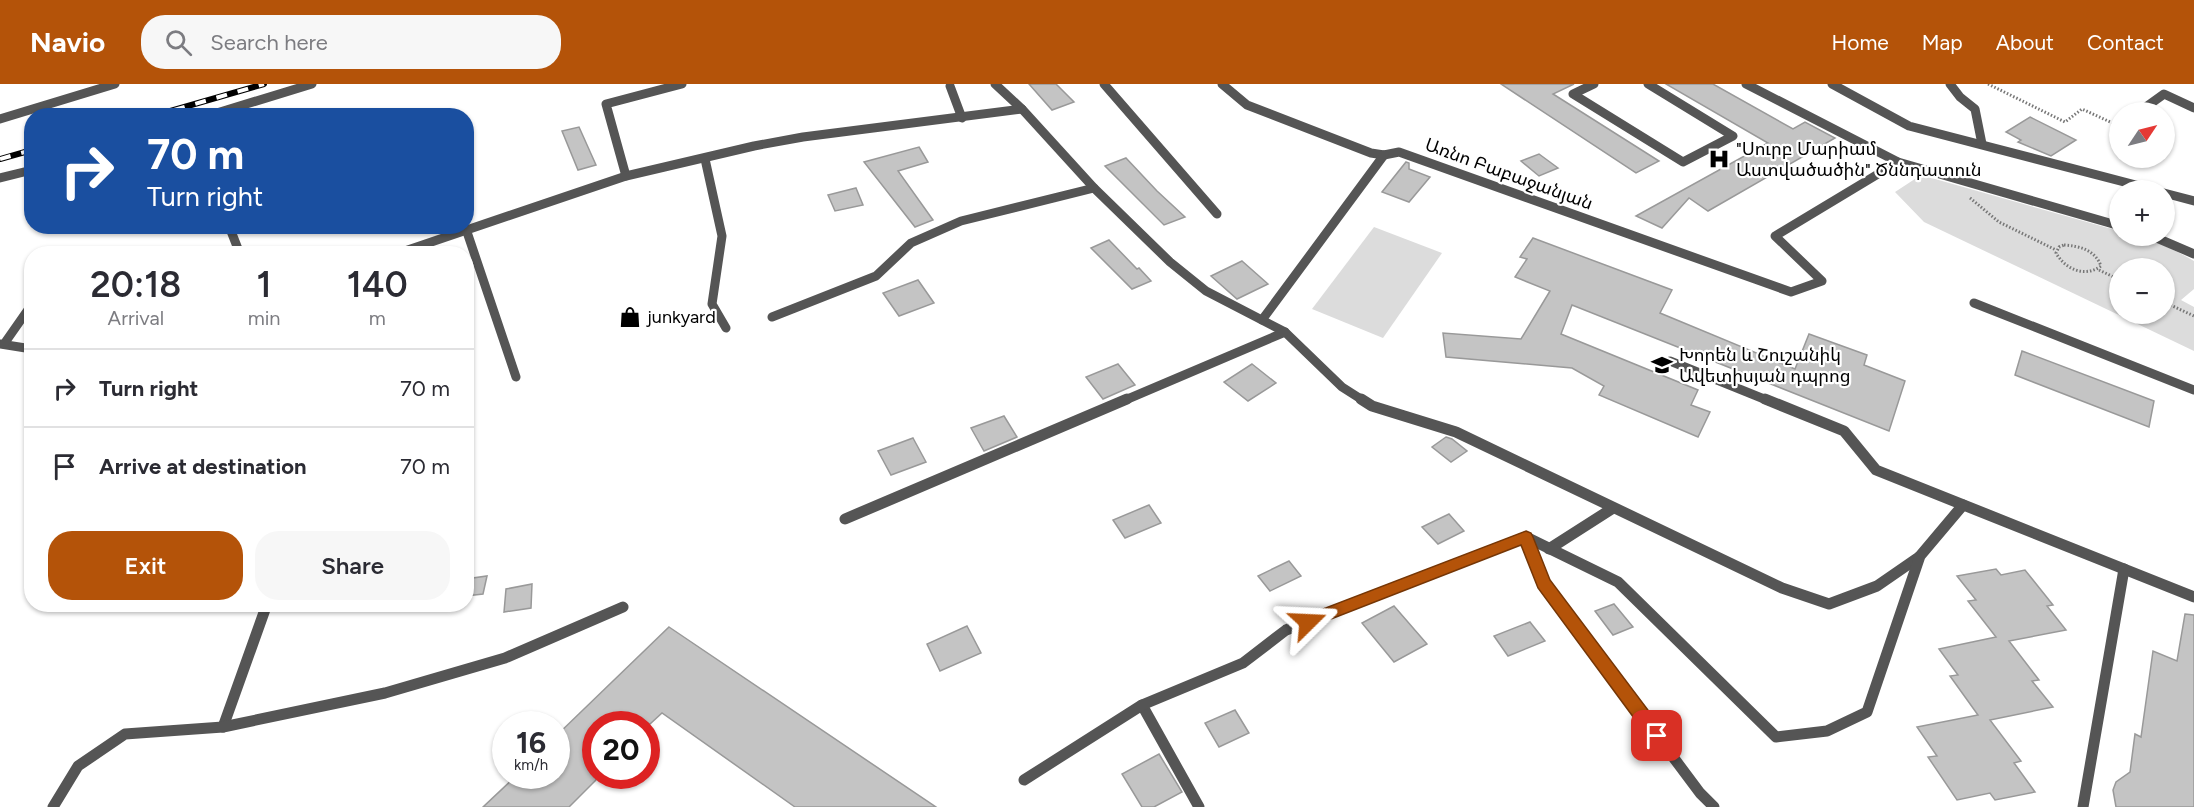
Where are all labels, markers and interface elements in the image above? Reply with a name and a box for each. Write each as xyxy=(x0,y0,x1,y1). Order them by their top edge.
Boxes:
search box xyxy=(141,15,561,69)
text: Navio xyxy=(30,25,105,59)
icon: search xyxy=(162,26,195,59)
text: Search here xyxy=(210,29,328,56)
text: Home xyxy=(1832,30,1889,55)
text: Map xyxy=(1922,30,1963,55)
text: About xyxy=(1996,30,2054,55)
text: Contact xyxy=(2087,30,2164,55)
north arrow xyxy=(2109,102,2175,168)
map controls xyxy=(2109,102,2175,324)
text: 70 m xyxy=(147,129,244,180)
icon: right xyxy=(48,132,126,210)
street label: Առնո Բաբաջանյան xyxy=(1422,133,1596,215)
place label: "Սուրբ Մարիամ Աստվածածին" Ծննդատուն xyxy=(1736,138,1982,181)
hospital icon: "Սուրբ Մարիամ Աստվածածին" Ծննդատուն xyxy=(1707,147,1731,171)
text: Turn right xyxy=(147,180,263,213)
button: + xyxy=(2109,180,2175,246)
button: − xyxy=(2109,258,2175,324)
text: 20:18 xyxy=(90,263,181,306)
text: 1 xyxy=(257,263,272,306)
text: 140 xyxy=(347,263,408,306)
shop icon: junkyard xyxy=(618,305,642,329)
text: Arrival xyxy=(108,306,164,330)
text: min xyxy=(248,306,280,330)
text: m xyxy=(369,306,386,330)
place label: junkyard xyxy=(646,306,716,328)
place label: Խորեն և Շուշանիկ Ավետիսյան դպրոց xyxy=(1679,344,1851,387)
school or university icon: Խորեն և Շուշանիկ Ավետիսյան դպրոց xyxy=(1650,353,1674,377)
icon: right xyxy=(48,372,81,405)
text: Turn right xyxy=(99,375,198,402)
text: 70 m xyxy=(400,375,450,402)
icon: arrive xyxy=(48,450,81,483)
text: Arrive at destination xyxy=(99,453,307,480)
text: 70 m xyxy=(400,453,450,480)
button: Exit xyxy=(48,531,243,600)
button: Share xyxy=(255,531,450,600)
position arrow xyxy=(1276,590,1340,654)
pin xyxy=(1631,710,1682,761)
speed limit sign: 20 xyxy=(582,711,660,789)
icon: arrive xyxy=(1640,719,1673,752)
text: 16 xyxy=(516,724,546,761)
text: km/h xyxy=(514,756,548,774)

